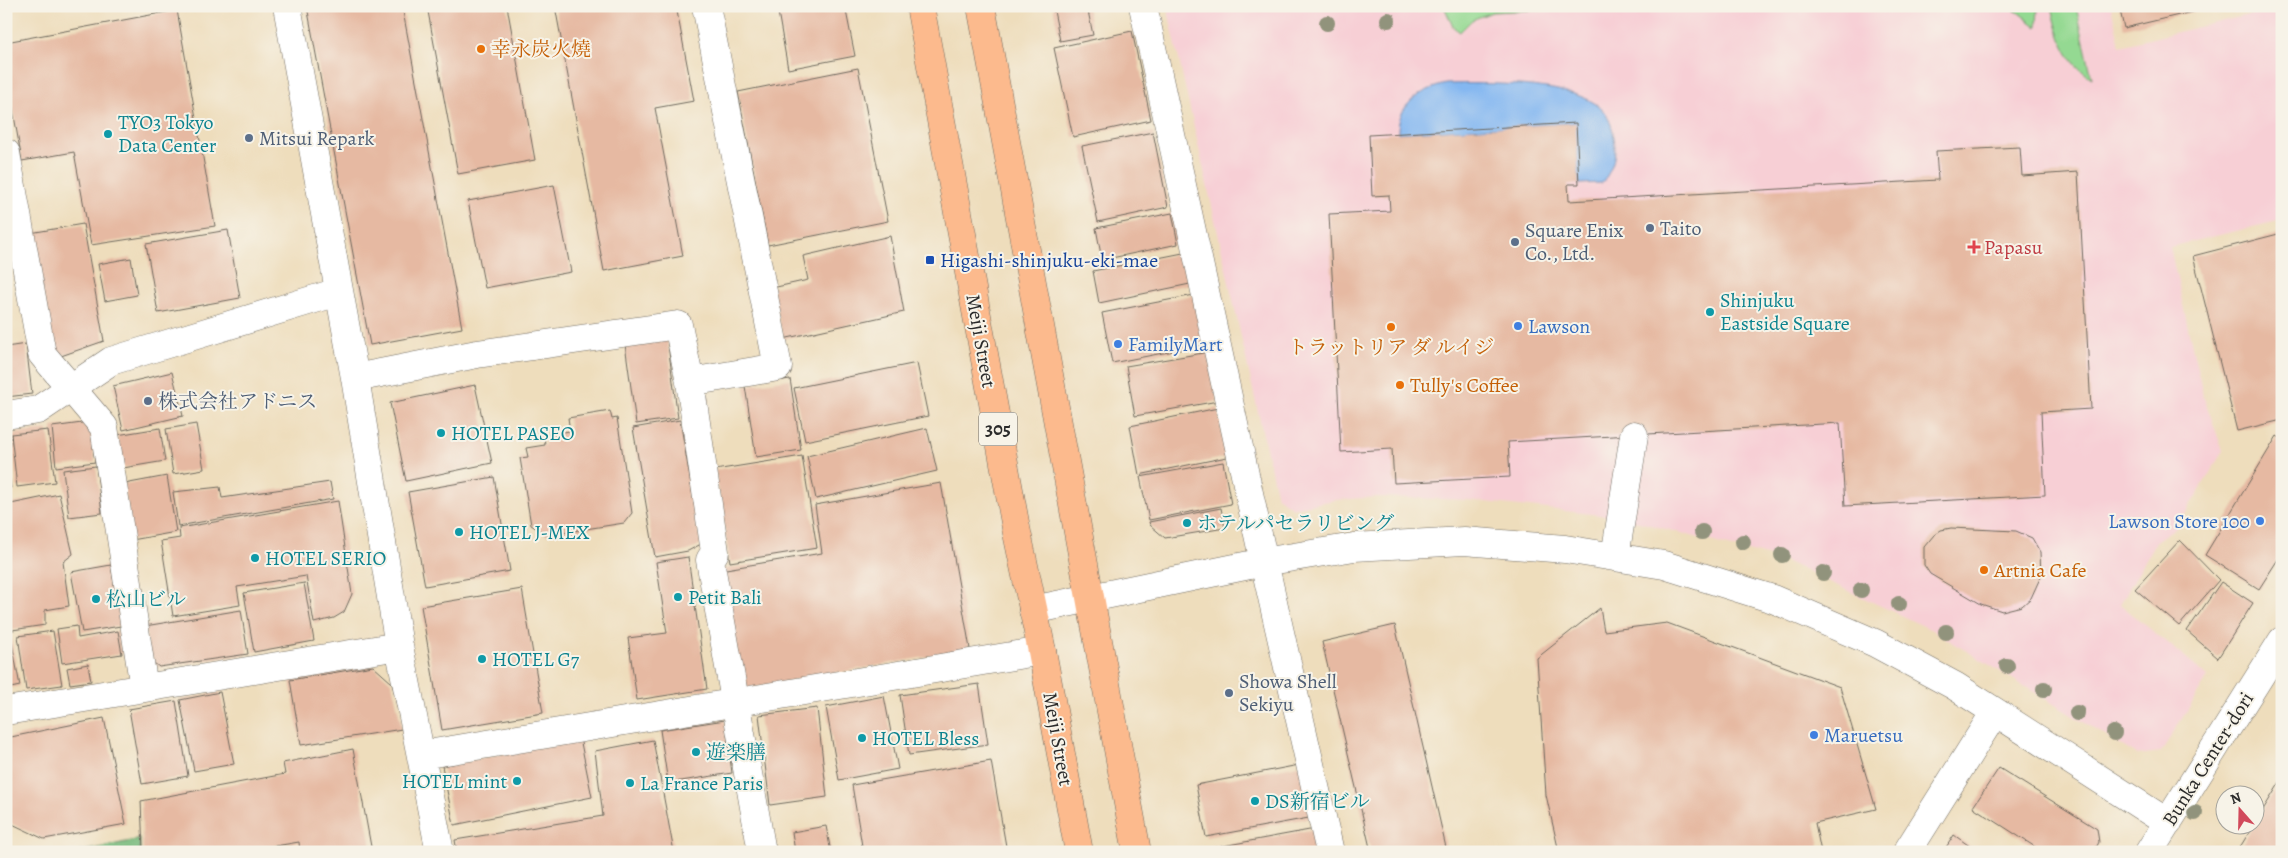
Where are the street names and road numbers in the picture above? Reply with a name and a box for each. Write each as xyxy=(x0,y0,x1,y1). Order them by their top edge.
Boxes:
street label: Meiji Street xyxy=(959,292,1003,390)
road number: 305 xyxy=(979,412,1017,446)
street label: Bunka Center-dori xyxy=(2156,687,2260,831)
street label: Meiji Street xyxy=(1036,690,1080,788)

